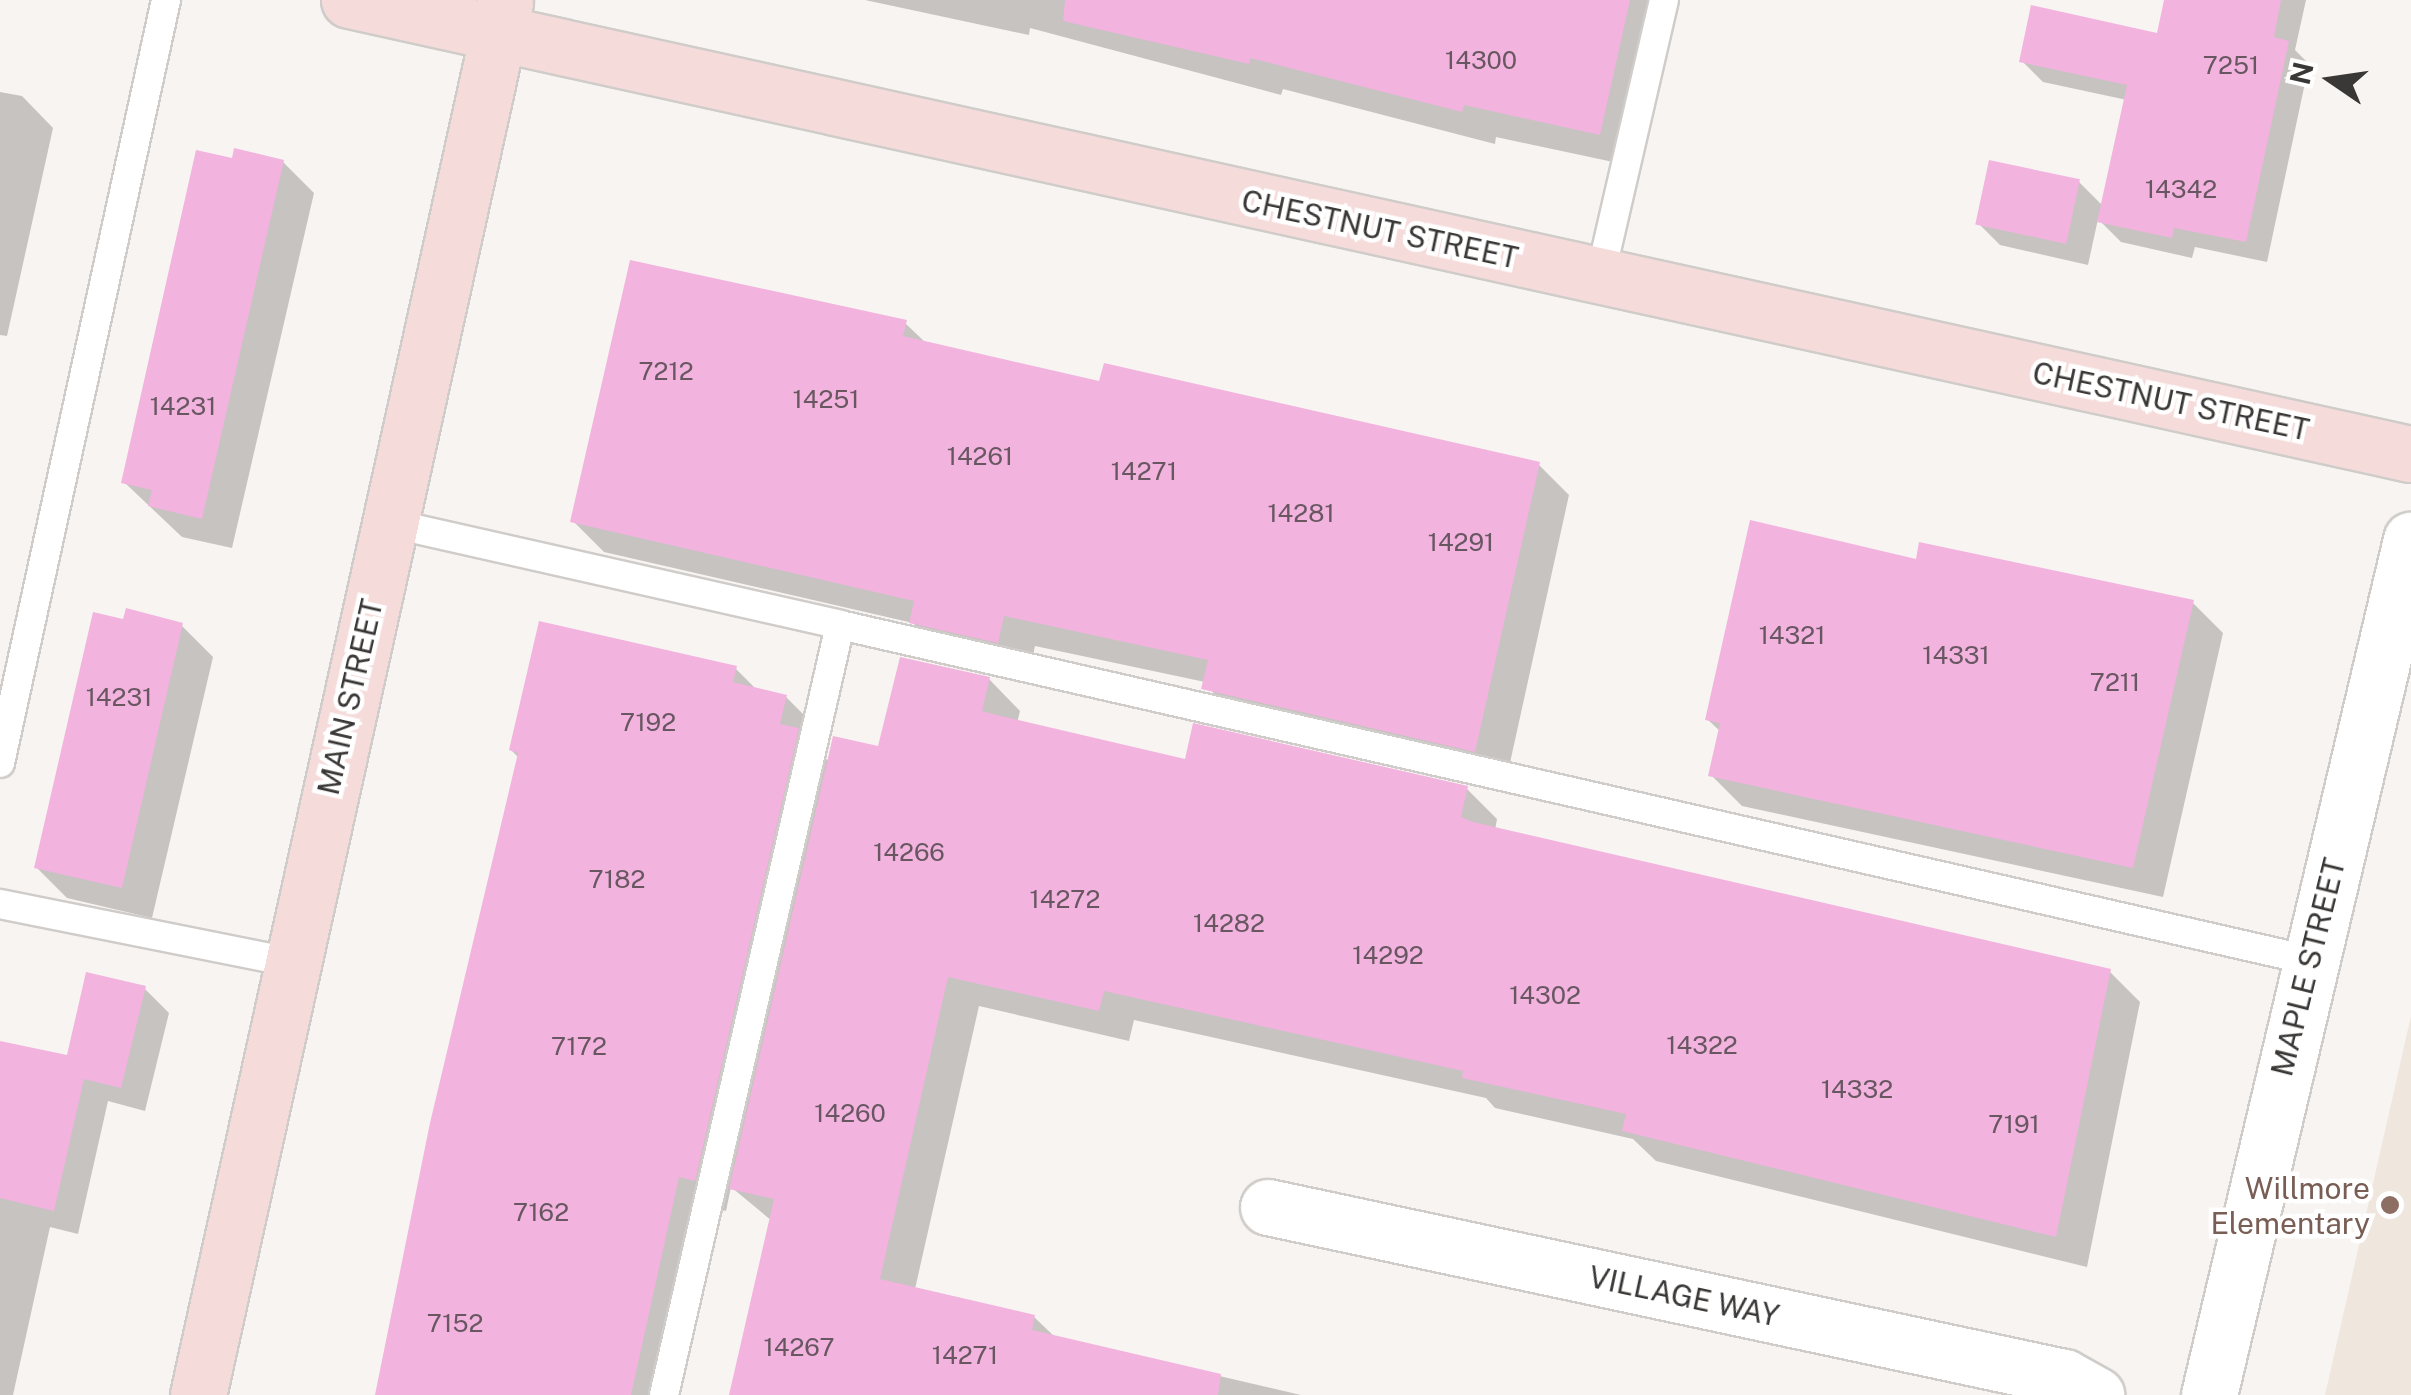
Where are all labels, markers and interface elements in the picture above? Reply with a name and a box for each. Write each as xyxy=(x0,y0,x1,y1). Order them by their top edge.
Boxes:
north arrow xyxy=(2281,30,2381,130)
house number: 14300 xyxy=(1445,45,1517,75)
house number: 7251 xyxy=(2203,50,2259,80)
text: N xyxy=(2283,59,2320,88)
house number: 14342 xyxy=(2145,174,2217,204)
street label: CHESTNUT STREET xyxy=(1238,182,1522,276)
street label: CHESTNUT STREET xyxy=(2029,354,2313,448)
house number: 7212 xyxy=(638,356,694,386)
house number: 14251 xyxy=(793,384,859,414)
house number: 14231 xyxy=(150,391,216,421)
house number: 14261 xyxy=(947,441,1013,471)
house number: 14271 xyxy=(1111,456,1177,486)
house number: 14281 xyxy=(1267,498,1335,528)
house number: 14291 xyxy=(1428,527,1494,557)
street label: MAIN STREET xyxy=(310,596,390,798)
house number: 14321 xyxy=(1759,620,1825,650)
house number: 14331 xyxy=(1922,640,1990,670)
house number: 7211 xyxy=(2090,667,2140,697)
house number: 14231 xyxy=(86,682,152,712)
house number: 7192 xyxy=(620,707,676,737)
house number: 14266 xyxy=(873,837,945,867)
street label: MAPLE STREET xyxy=(2263,854,2353,1080)
house number: 7182 xyxy=(589,864,645,894)
house number: 14272 xyxy=(1030,884,1100,914)
house number: 14282 xyxy=(1193,908,1265,938)
house number: 14292 xyxy=(1352,940,1424,970)
house number: 14302 xyxy=(1509,980,1581,1010)
house number: 14322 xyxy=(1666,1030,1738,1060)
house number: 7172 xyxy=(551,1031,607,1061)
house number: 14332 xyxy=(1821,1074,1893,1104)
house number: 14260 xyxy=(814,1098,886,1128)
house number: 7191 xyxy=(1988,1109,2040,1139)
place label: Willmore Elementary xyxy=(2211,1170,2370,1240)
marker: Willmore Elementary xyxy=(2379,1194,2401,1216)
house number: 7162 xyxy=(513,1197,569,1227)
street label: VILLAGE WAY xyxy=(1585,1258,1783,1334)
house number: 7152 xyxy=(427,1308,483,1338)
house number: 14267 xyxy=(764,1332,834,1362)
house number: 14271 xyxy=(932,1340,998,1370)

